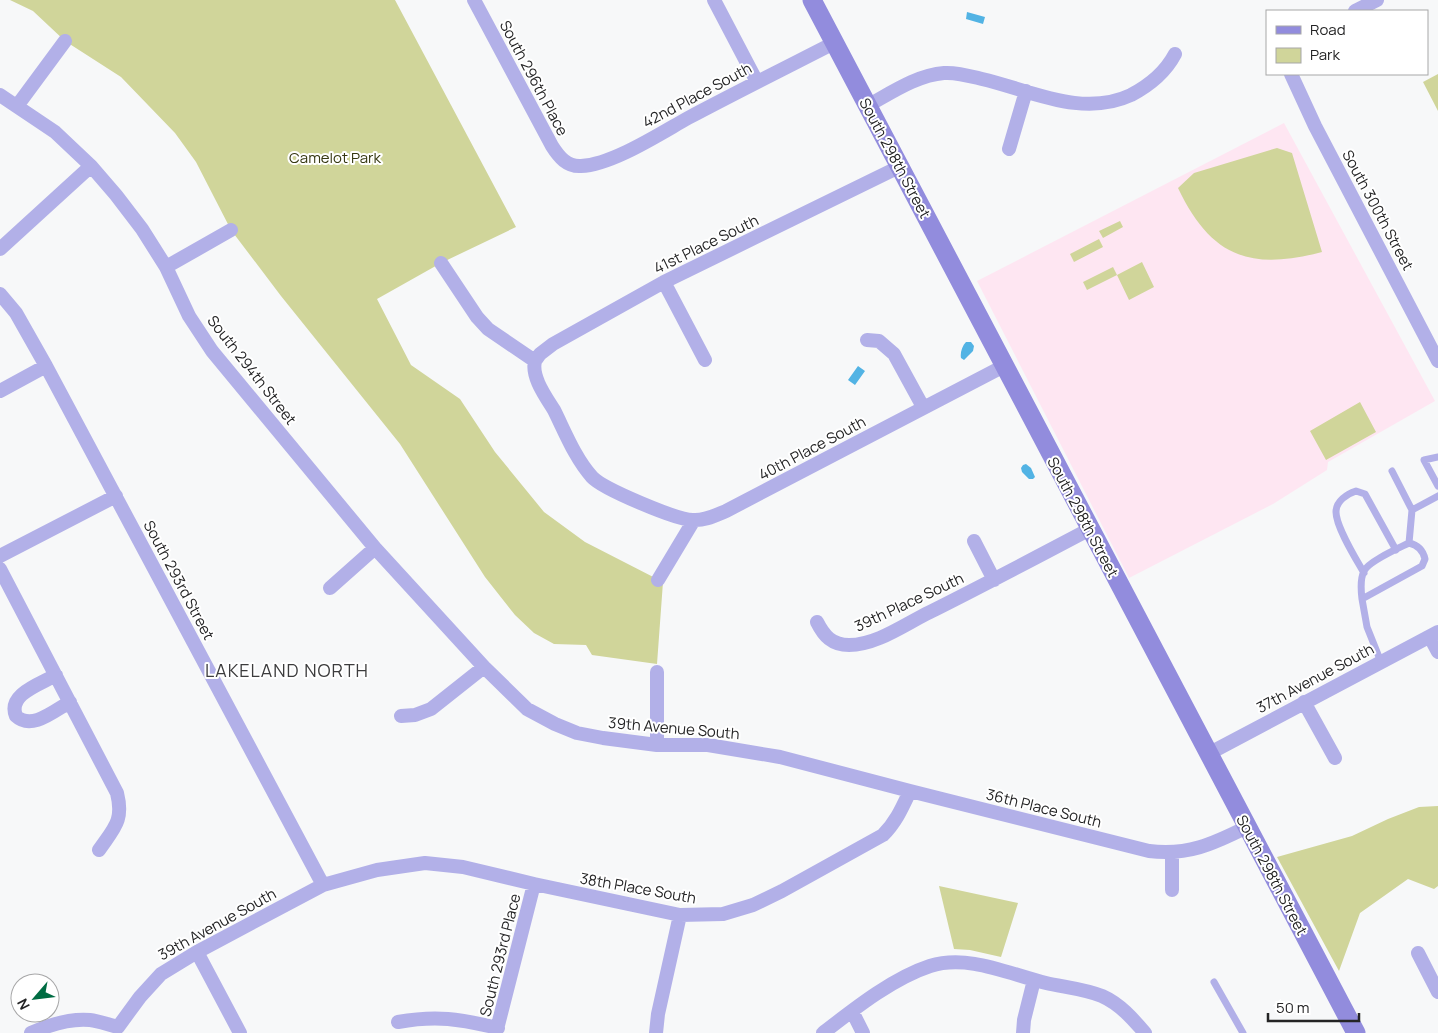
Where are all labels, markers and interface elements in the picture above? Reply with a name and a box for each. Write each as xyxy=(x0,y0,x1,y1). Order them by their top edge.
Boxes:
legend xyxy=(1266,10,1428,75)
street label: South 296th Place xyxy=(495,17,573,140)
text: Road xyxy=(1310,19,1346,40)
text: Park xyxy=(1310,44,1340,65)
street label: 42nd Place South xyxy=(639,57,755,133)
street label: South 298th Street xyxy=(854,94,936,222)
street label: South 300th Street xyxy=(1337,146,1419,274)
park label: Camelot Park xyxy=(289,147,381,168)
street label: 41st Place South xyxy=(650,209,762,278)
street label: South 294th Street xyxy=(203,311,301,429)
street label: 40th Place South xyxy=(755,411,869,485)
street label: South 298th Street xyxy=(1042,453,1124,581)
street label: South 293rd Street xyxy=(139,517,219,643)
street label: 39th Place South xyxy=(851,567,967,636)
street label: 37th Avenue South xyxy=(1253,638,1377,718)
district label: LAKELAND NORTH xyxy=(205,658,369,682)
street label: 39th Avenue South xyxy=(607,712,741,744)
street label: 36th Place South xyxy=(984,784,1104,833)
street label: South 298th Street xyxy=(1231,811,1313,939)
street label: 38th Place South xyxy=(578,867,698,909)
street label: 39th Avenue South xyxy=(154,883,280,965)
street label: South 293rd Place xyxy=(475,891,525,1019)
north arrow xyxy=(10,973,60,1023)
scale bar xyxy=(1268,990,1359,1022)
text: N xyxy=(12,995,34,1013)
text: 50 m xyxy=(1276,997,1310,1018)

